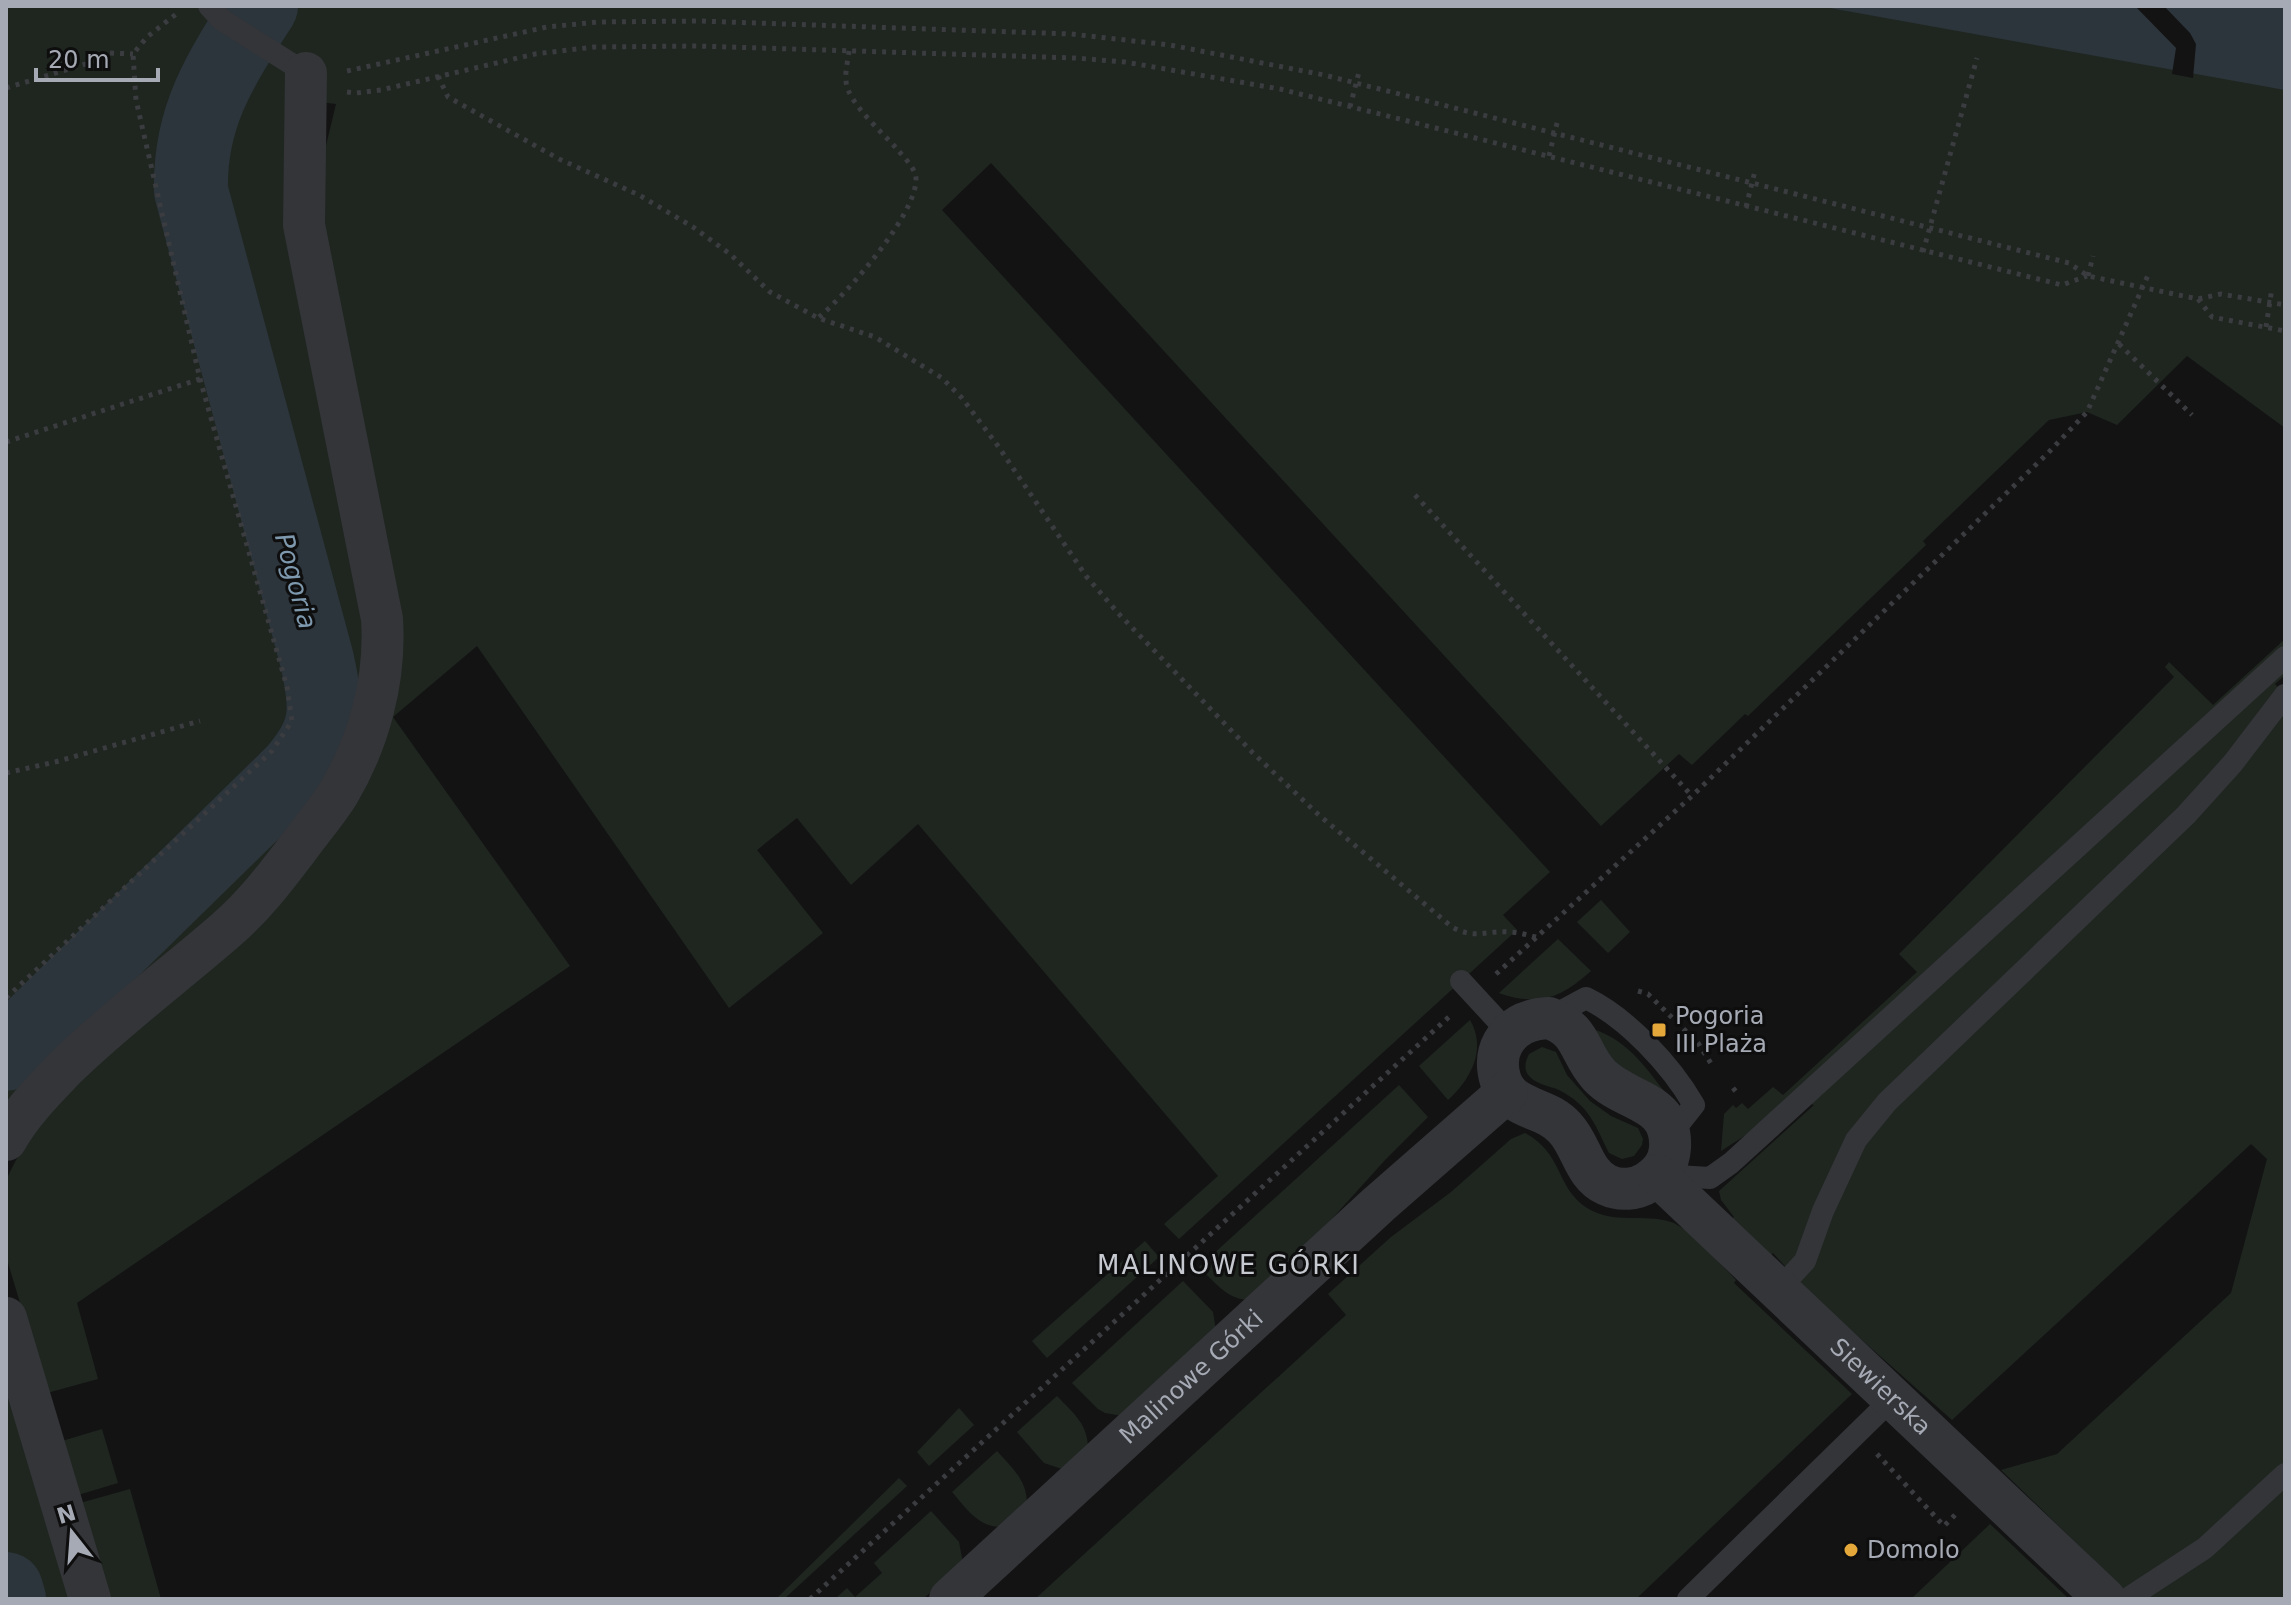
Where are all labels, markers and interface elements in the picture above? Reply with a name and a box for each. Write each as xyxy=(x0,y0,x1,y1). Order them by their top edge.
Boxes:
scale bar xyxy=(36,32,158,82)
text: 20 m xyxy=(48,46,110,74)
water label: Pogoria xyxy=(269,530,323,632)
place label: Pogoria III Plaża xyxy=(1675,1002,1767,1058)
marker: Pogoria III Plaża xyxy=(1650,1021,1668,1039)
district label: MALINOWE GÓRKI xyxy=(1097,1249,1361,1280)
street label: Malinowe Górki xyxy=(1114,1304,1269,1450)
street label: Siewierska xyxy=(1824,1332,1937,1441)
north arrow xyxy=(32,1493,112,1573)
text: N xyxy=(54,1500,79,1529)
place label: Domolo xyxy=(1867,1536,1960,1564)
marker: Domolo xyxy=(1842,1541,1860,1559)

